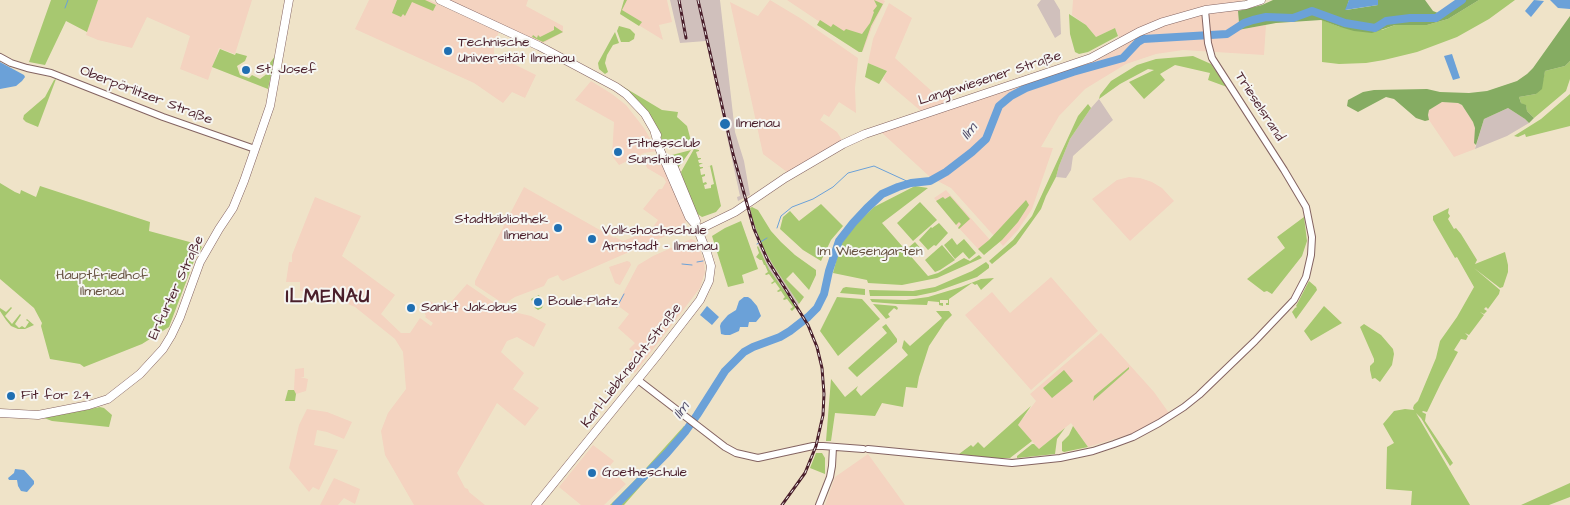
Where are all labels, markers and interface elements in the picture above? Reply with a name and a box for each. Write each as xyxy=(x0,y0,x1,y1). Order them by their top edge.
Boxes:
place label: Technische Universität Ilmenau xyxy=(458,35,575,68)
marker: Technische Universität Ilmenau xyxy=(442,45,454,57)
street label: Langewiesener Straße xyxy=(916,48,1064,110)
place label: St. Josef xyxy=(256,62,316,78)
street label: Oberpörlitzer Straße xyxy=(77,63,215,129)
marker: St. Josef xyxy=(240,64,252,76)
street label: Trieselsrand xyxy=(1230,69,1288,145)
place label: Ilmenau xyxy=(736,116,780,132)
marker: Ilmenau xyxy=(718,117,732,131)
water label: Ilm xyxy=(958,120,982,144)
place label: Fitnessclub Sunshine xyxy=(628,136,700,168)
marker: Fitnessclub Sunshine xyxy=(612,146,624,158)
place label: Stadtbibliothek Ilmenau xyxy=(455,212,548,244)
marker: Stadtbibliothek Ilmenau xyxy=(552,222,564,234)
place label: Volkshochschule Arnstadt - Ilmenau xyxy=(602,223,718,256)
street label: Erfurter Straße xyxy=(146,233,208,343)
marker: Volkshochschule Arnstadt - Ilmenau xyxy=(586,233,598,245)
park label: Im Wiesengarten xyxy=(817,244,923,260)
park label: Hauptfriedhof Ilmenau xyxy=(56,268,148,300)
district label: ILMENAU xyxy=(285,287,371,309)
place label: Boule-Platz xyxy=(548,294,618,310)
marker: Boule-Platz xyxy=(532,296,544,308)
place label: Sankt Jakobus xyxy=(421,300,517,316)
street label: Karl-Liebknecht-Straße xyxy=(578,300,686,432)
marker: Sankt Jakobus xyxy=(405,302,417,314)
place label: Fit for 24 xyxy=(21,388,91,404)
marker: Fit for 24 xyxy=(5,390,17,402)
water label: Ilm xyxy=(670,399,694,423)
place label: Goetheschule xyxy=(602,465,687,481)
marker: Goetheschule xyxy=(586,467,598,479)

